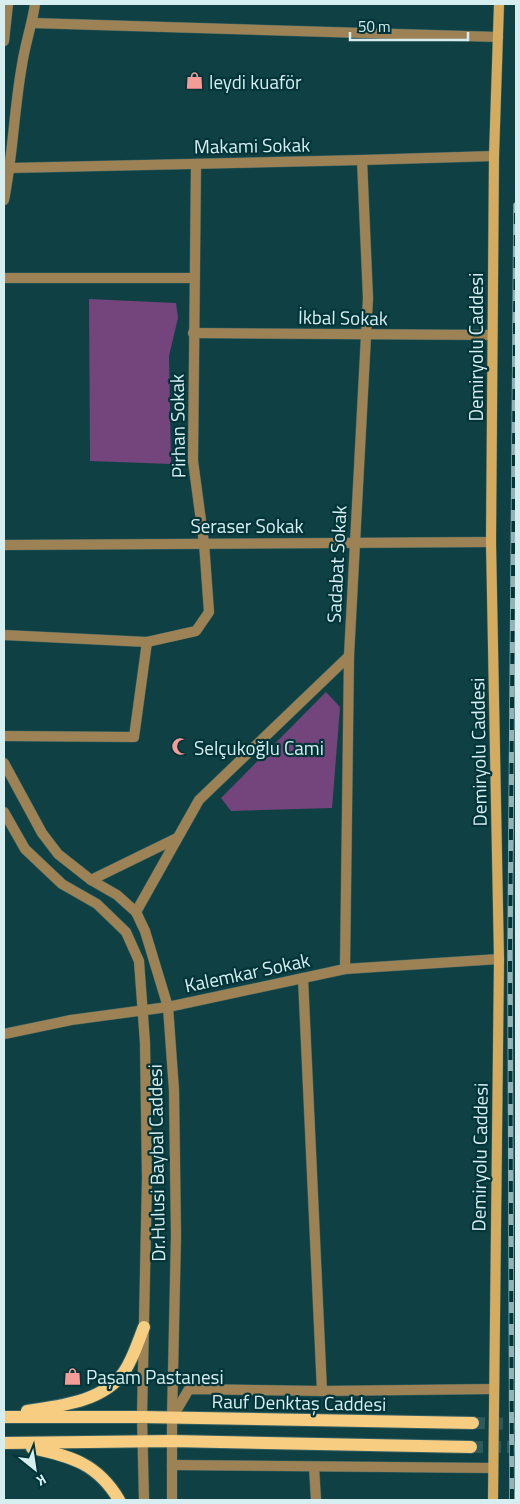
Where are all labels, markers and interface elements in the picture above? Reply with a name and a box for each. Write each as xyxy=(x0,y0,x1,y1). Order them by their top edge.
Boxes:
scale bar xyxy=(350,10,468,42)
text: 50 m xyxy=(358,15,391,38)
place label: leydi kuaför xyxy=(209,67,302,96)
shop icon: leydi kuaför xyxy=(185,71,205,91)
street label: Makami Sokak xyxy=(194,129,310,161)
street label: Demiryolu Caddesi xyxy=(461,273,490,421)
street label: İkbal Sokak xyxy=(298,302,388,332)
street label: Pirhan Sokak xyxy=(162,374,192,478)
street label: Sadabat Sokak xyxy=(318,504,354,624)
street label: Seraser Sokak xyxy=(190,511,304,540)
street label: Demiryolu Caddesi xyxy=(462,677,494,827)
place label: Selçukoğlu Cami xyxy=(194,733,324,762)
mosque icon: Selçukoğlu Cami xyxy=(170,737,190,757)
street label: Kalemkar Sokak xyxy=(182,945,312,999)
street label: Dr.Hulusi Baybal Caddesi xyxy=(140,1064,172,1262)
street label: Demiryolu Caddesi xyxy=(463,1082,495,1232)
place label: Paşam Pastanesi xyxy=(86,1362,224,1391)
shop icon: Paşam Pastanesi xyxy=(62,1366,82,1386)
street label: Rauf Denktaş Caddesi xyxy=(211,1386,387,1418)
north arrow xyxy=(10,1444,60,1494)
text: K xyxy=(32,1470,51,1492)

